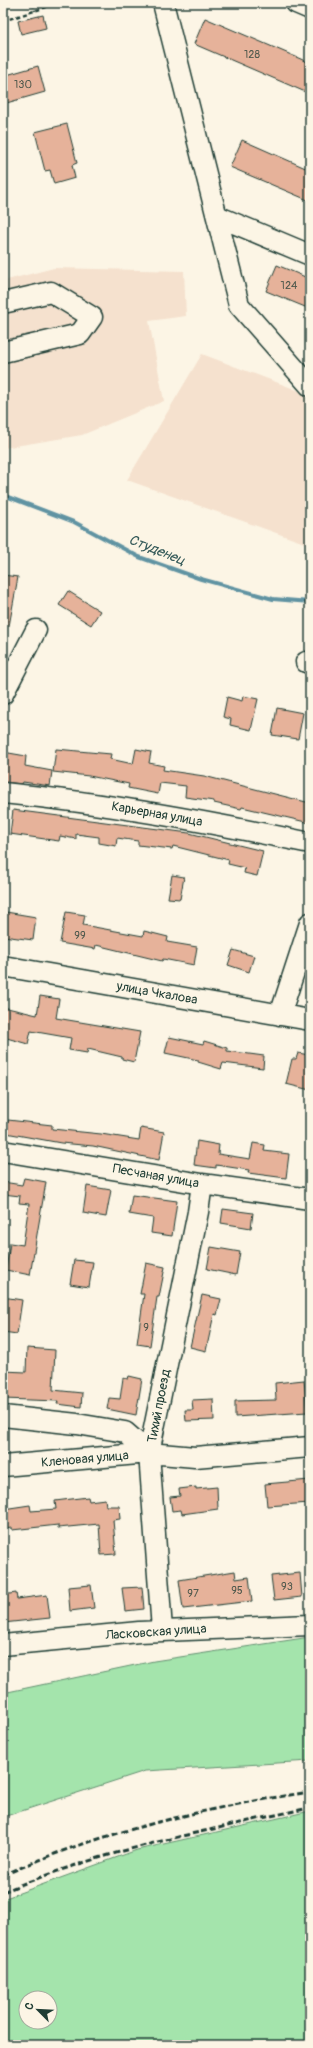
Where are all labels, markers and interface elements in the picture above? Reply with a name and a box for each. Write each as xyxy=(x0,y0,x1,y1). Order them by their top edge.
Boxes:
house number: 128 xyxy=(244,48,260,61)
house number: 130 xyxy=(14,78,32,91)
house number: 124 xyxy=(281,279,298,292)
water label: Студенец xyxy=(126,531,188,569)
street label: Карьерная улица xyxy=(110,798,204,830)
house number: 99 xyxy=(74,929,86,942)
street label: улица Чкалова xyxy=(114,978,199,1008)
street label: Песчаная улица xyxy=(112,1161,200,1191)
house number: 9 xyxy=(143,1321,149,1334)
street label: Тихий проезд xyxy=(144,1368,174,1444)
street label: Кленовая улица xyxy=(41,1447,129,1471)
house number: 93 xyxy=(281,1580,293,1593)
house number: 95 xyxy=(231,1584,243,1597)
house number: 97 xyxy=(187,1587,199,1600)
street label: Ласковская улица xyxy=(104,1620,207,1644)
north arrow xyxy=(18,1990,58,2030)
text: С xyxy=(22,2000,37,2012)

